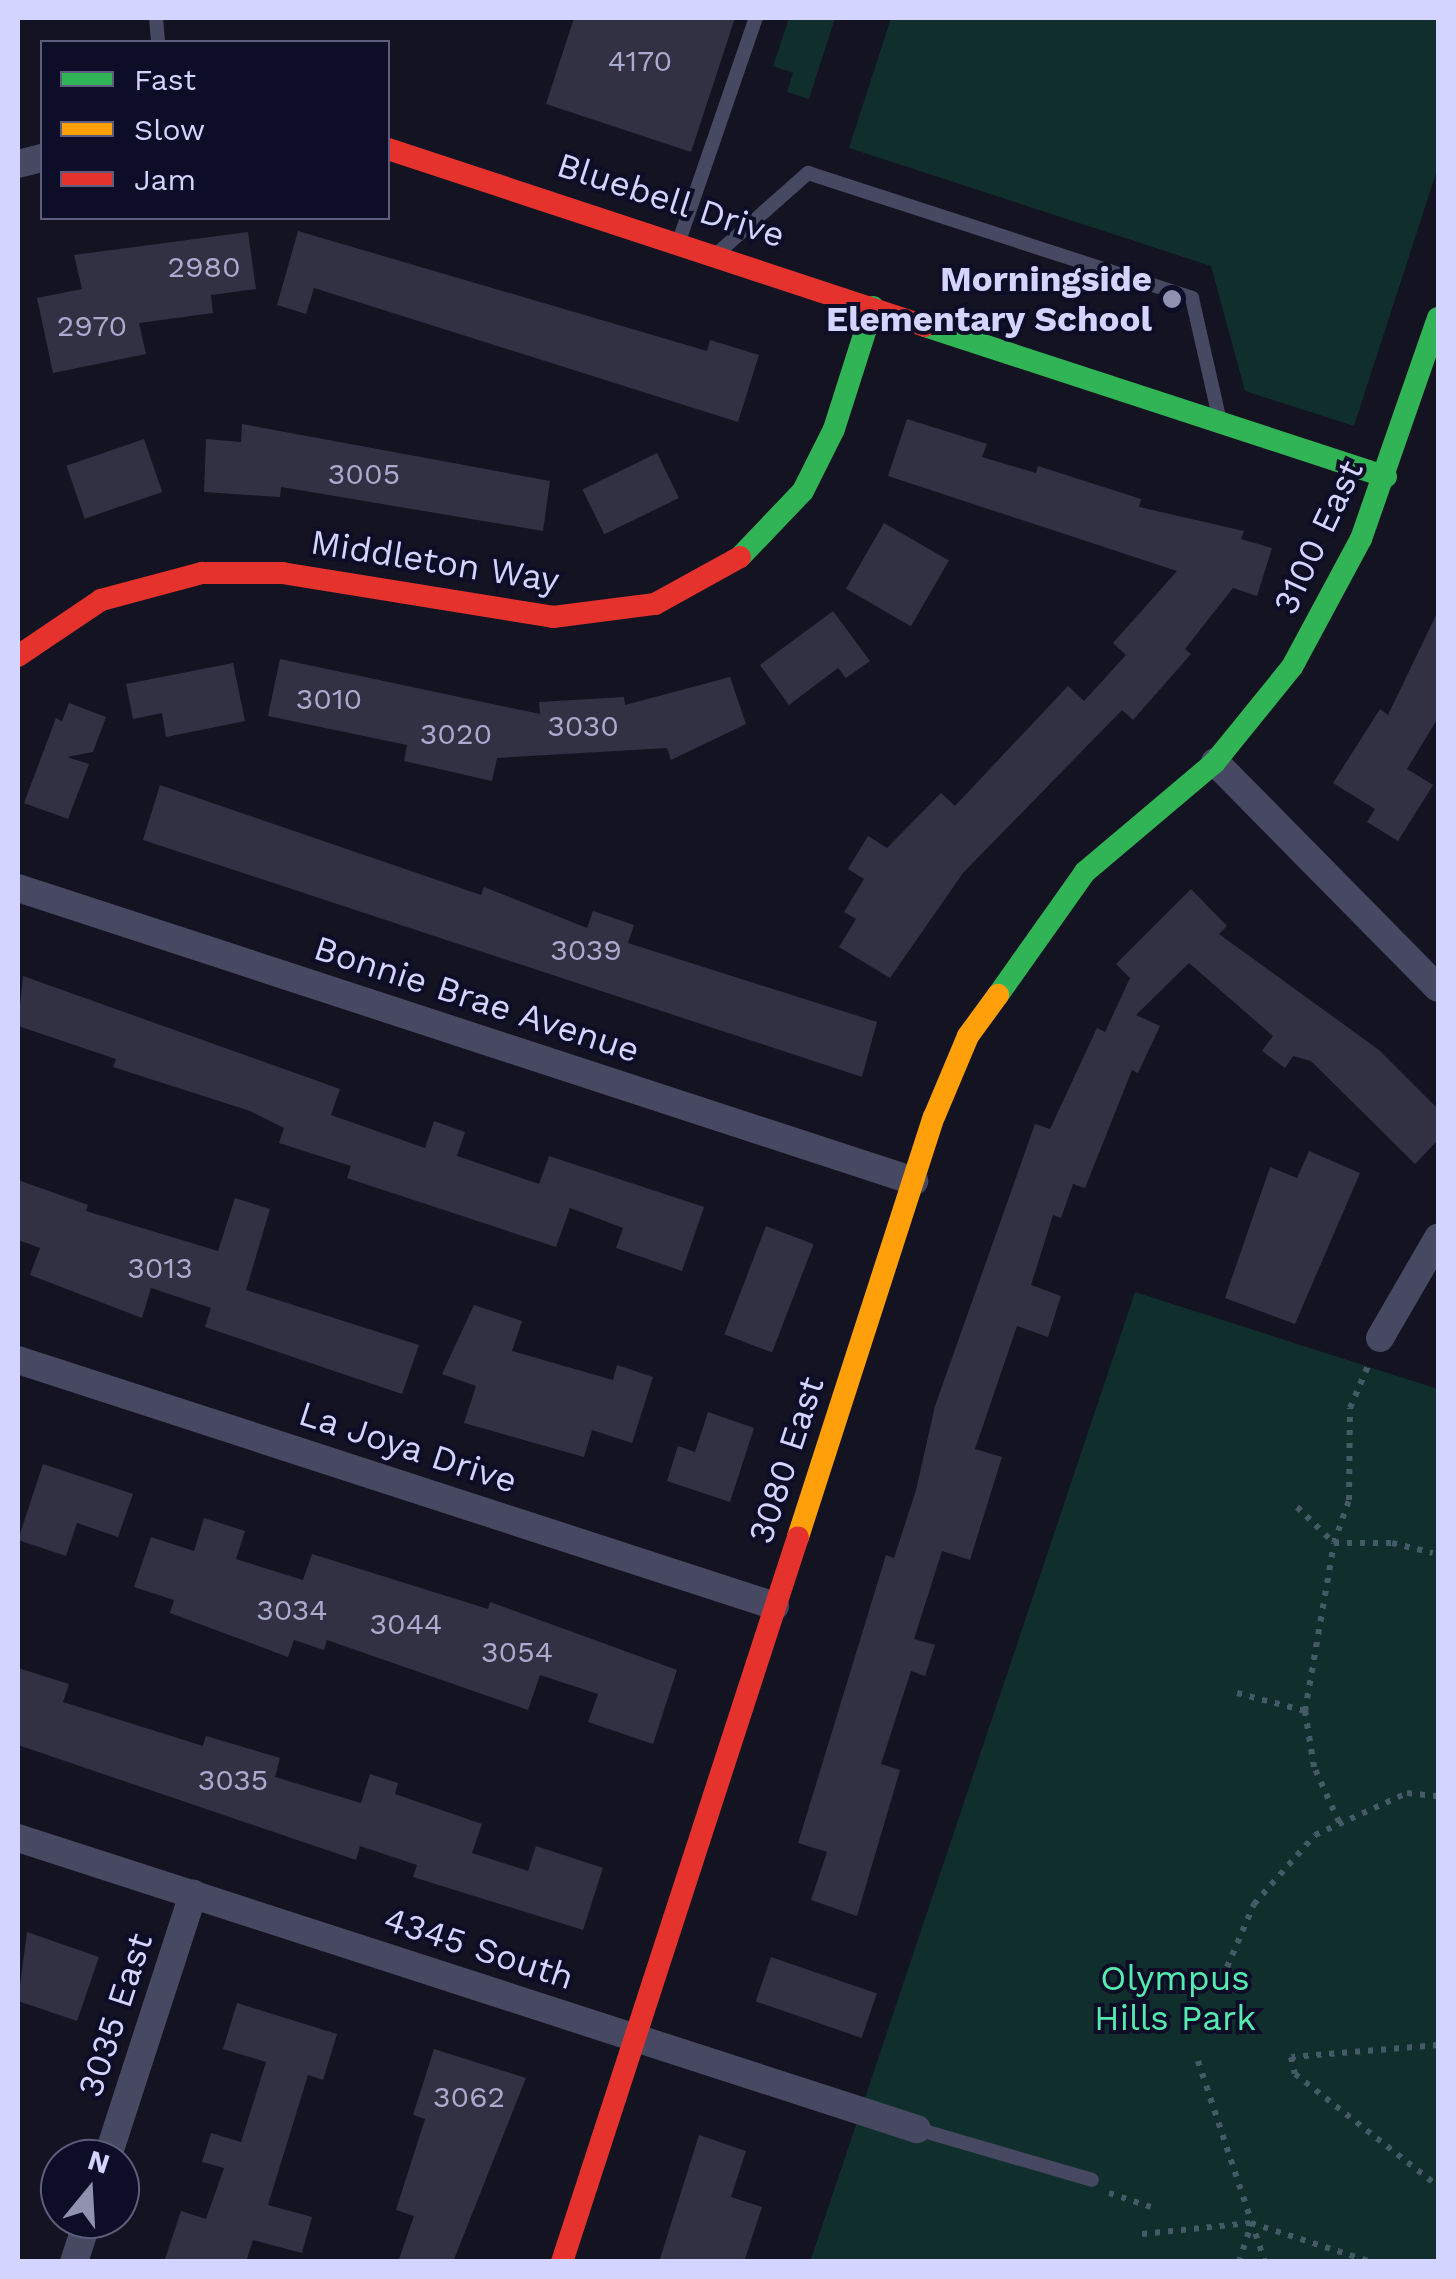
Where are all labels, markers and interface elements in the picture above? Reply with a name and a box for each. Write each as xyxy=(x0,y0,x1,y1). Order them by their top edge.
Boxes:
legend xyxy=(40,40,390,220)
house number: 4170 xyxy=(608,43,672,79)
text: Fast xyxy=(134,62,196,97)
text: Slow xyxy=(134,112,205,147)
street label: Bluebell Drive xyxy=(551,143,791,257)
text: Jam xyxy=(134,162,196,197)
house number: 2980 xyxy=(167,249,241,285)
place label: Morningside Elementary School xyxy=(825,258,1152,340)
marker: Morningside Elementary School xyxy=(1161,288,1183,310)
house number: 2970 xyxy=(57,308,127,344)
street label: 3100 East xyxy=(1264,453,1372,621)
house number: 3005 xyxy=(328,456,400,492)
street label: Middleton Way xyxy=(307,521,563,601)
house number: 3010 xyxy=(296,681,362,717)
house number: 3030 xyxy=(547,708,619,744)
house number: 3020 xyxy=(420,716,492,752)
street label: Bonnie Brae Avenue xyxy=(308,926,646,1072)
house number: 3039 xyxy=(550,932,622,968)
house number: 3013 xyxy=(127,1250,193,1286)
street label: 3080 East xyxy=(739,1371,833,1549)
street label: La Joya Drive xyxy=(293,1392,523,1502)
house number: 3034 xyxy=(256,1592,328,1628)
house number: 3044 xyxy=(370,1606,442,1642)
house number: 3054 xyxy=(481,1634,553,1670)
house number: 3035 xyxy=(198,1762,268,1798)
street label: 4345 South xyxy=(379,1898,579,1998)
street label: 3035 East xyxy=(69,1928,161,2102)
park label: Olympus Hills Park xyxy=(1094,1957,1256,2039)
house number: 3062 xyxy=(433,2079,505,2115)
north arrow xyxy=(40,2139,140,2239)
text: N xyxy=(84,2143,114,2181)

